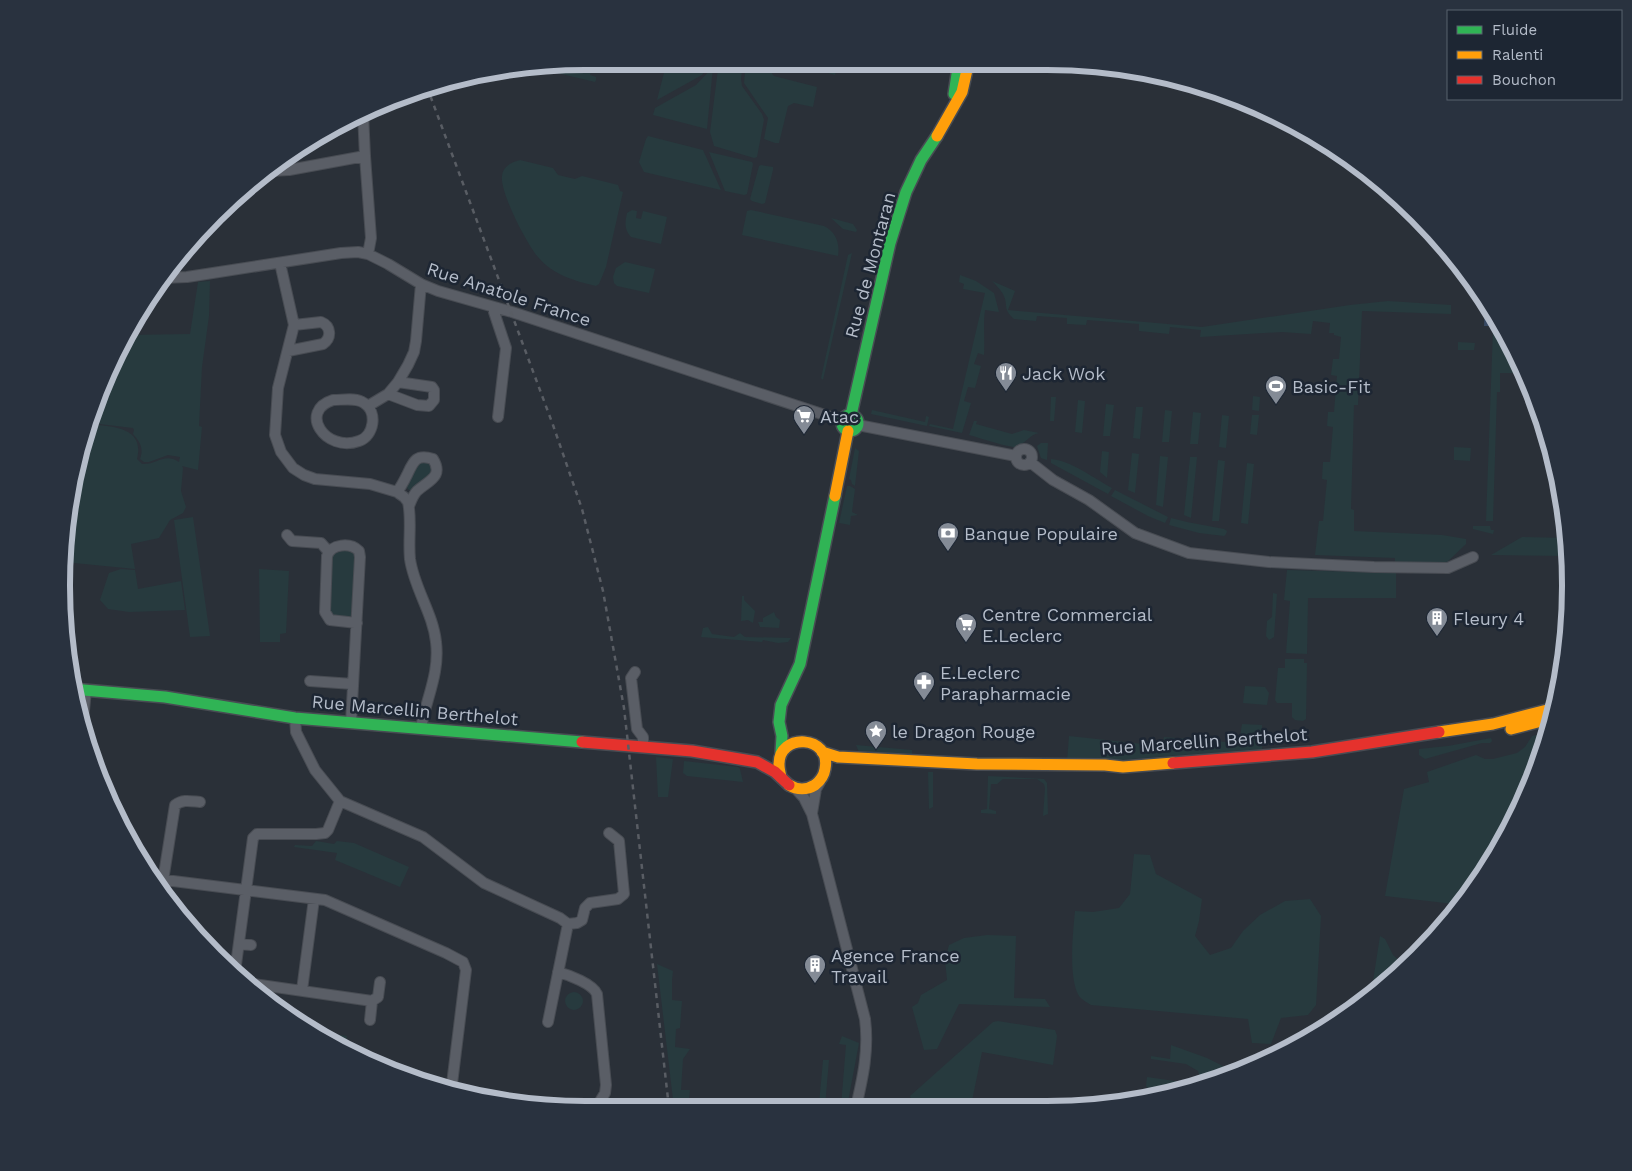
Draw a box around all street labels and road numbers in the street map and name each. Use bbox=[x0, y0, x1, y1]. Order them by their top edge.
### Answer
street label: Rue de Montaran bbox=[840, 190, 900, 340]
street label: Rue Anatole France bbox=[424, 258, 594, 330]
street label: Rue Marcellin Berthelot bbox=[311, 691, 520, 730]
street label: Rue Marcellin Berthelot bbox=[1100, 723, 1309, 759]

